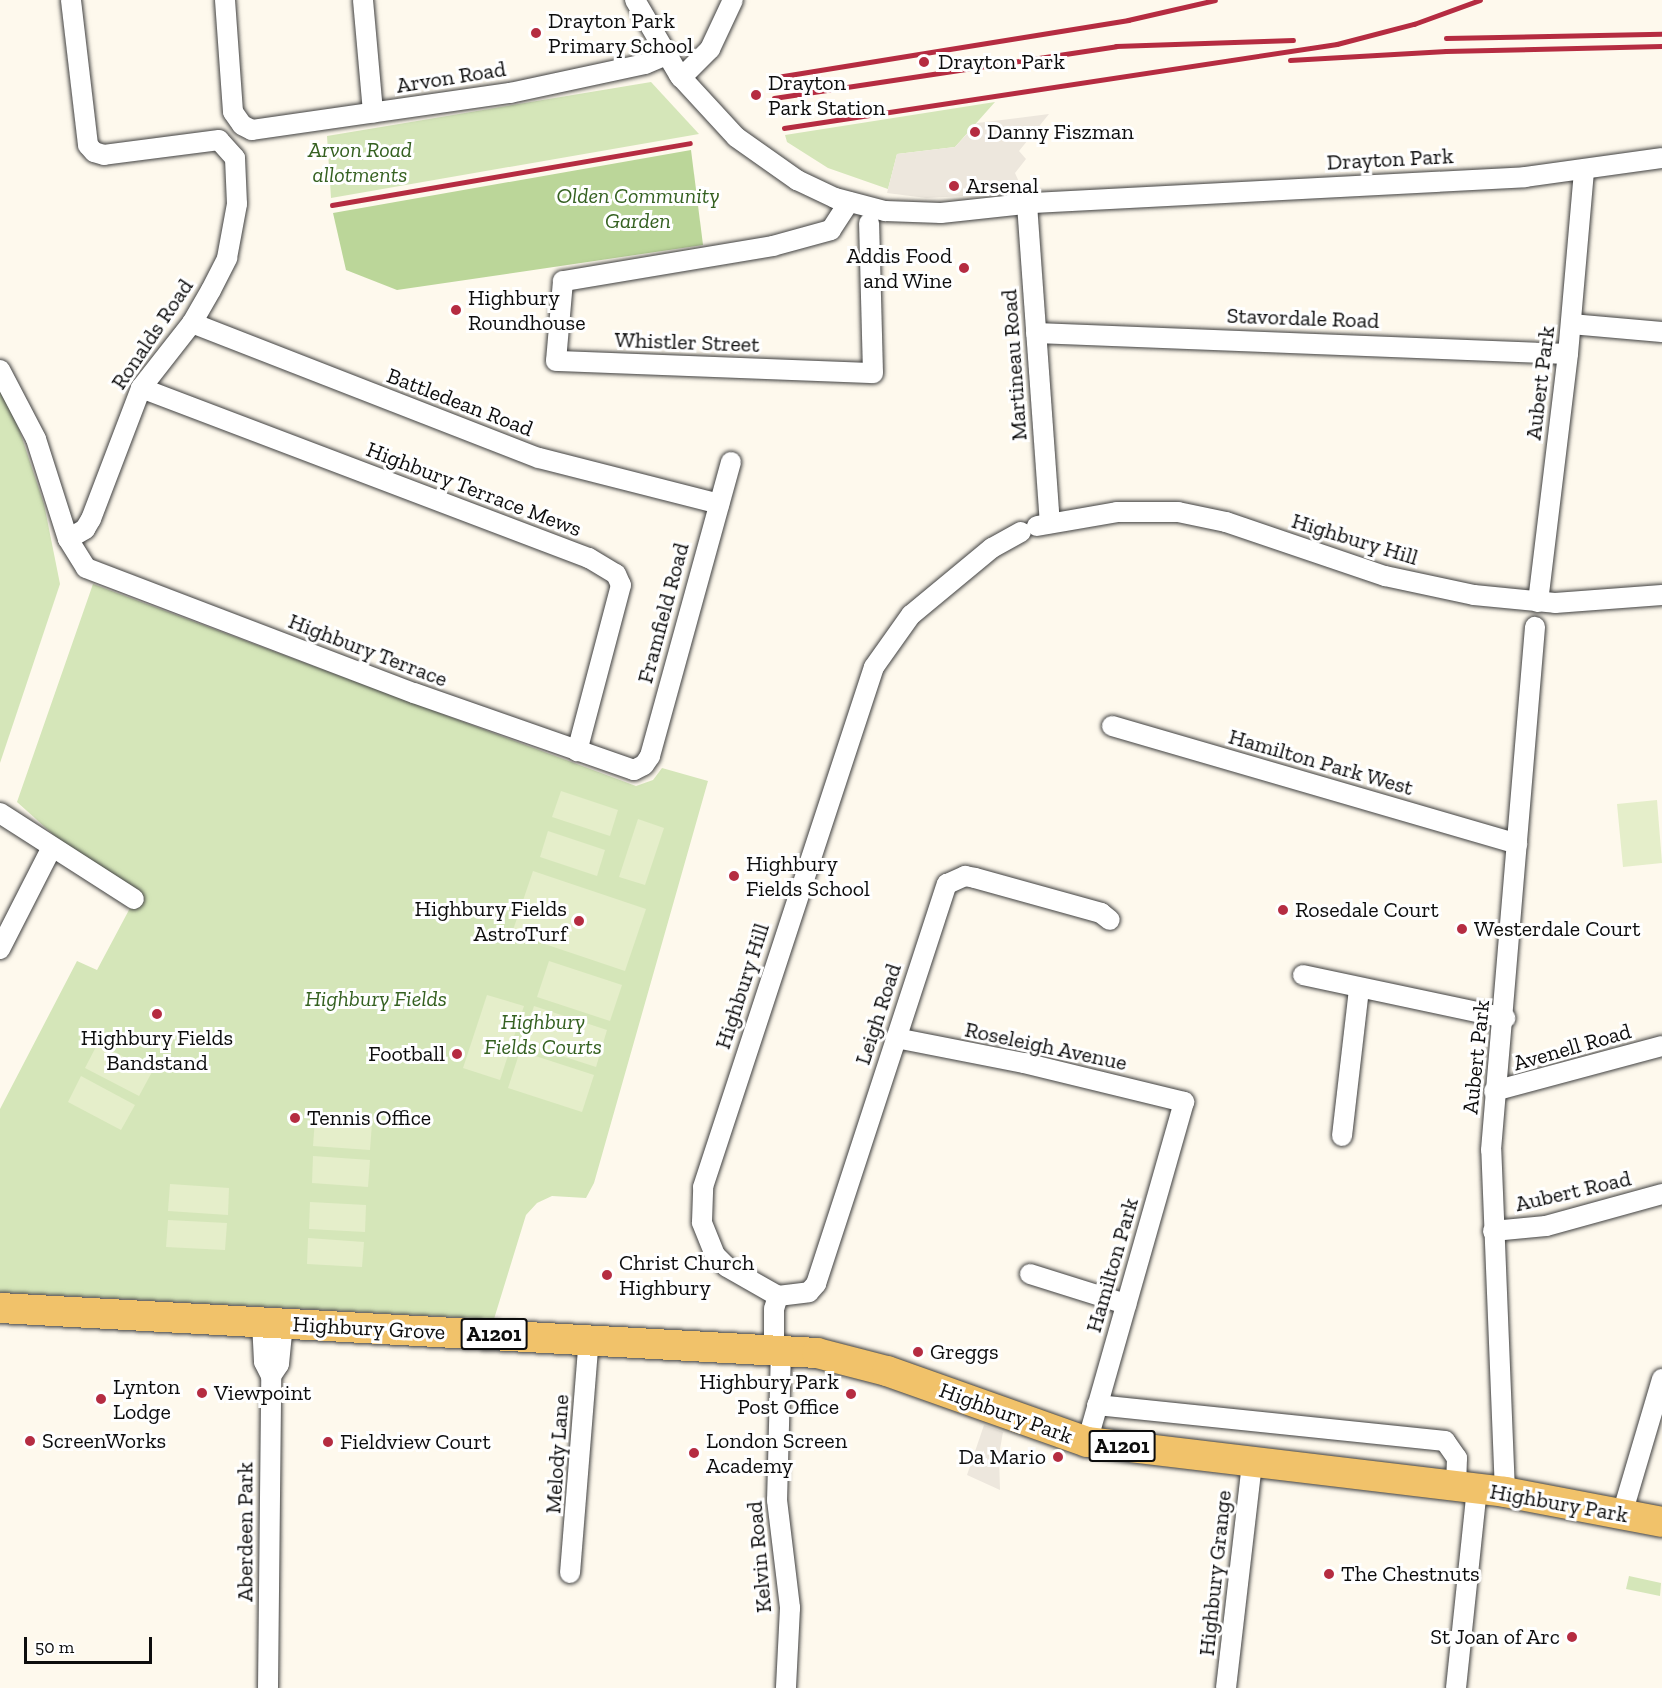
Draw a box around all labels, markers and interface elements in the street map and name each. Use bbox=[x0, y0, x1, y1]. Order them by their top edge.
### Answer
place label: Drayton Park Primary School bbox=[548, 7, 694, 58]
marker: Drayton Park Primary School bbox=[529, 26, 543, 40]
place label: Drayton Park bbox=[938, 49, 1065, 75]
marker: Drayton Park bbox=[915, 53, 933, 71]
street label: Arvon Road bbox=[394, 55, 508, 99]
place label: Drayton Park Station bbox=[768, 69, 885, 120]
marker: Drayton Park Station bbox=[749, 88, 763, 102]
place label: Danny Fiszman bbox=[987, 119, 1134, 145]
marker: Danny Fiszman bbox=[968, 125, 982, 139]
park label: Arvon Road allotments bbox=[308, 136, 412, 188]
street label: Drayton Park bbox=[1326, 142, 1454, 176]
place label: Arsenal bbox=[966, 173, 1039, 199]
marker: Arsenal bbox=[947, 179, 961, 193]
park label: Olden Community Garden bbox=[556, 182, 720, 234]
place label: Addis Food and Wine bbox=[847, 242, 952, 294]
marker: Addis Food and Wine bbox=[957, 261, 971, 275]
street label: Ronalds Road bbox=[105, 274, 199, 394]
place label: Highbury Roundhouse bbox=[468, 284, 586, 336]
street label: Martineau Road bbox=[996, 288, 1032, 442]
street label: Stavordale Road bbox=[1226, 302, 1380, 334]
marker: Highbury Roundhouse bbox=[449, 303, 463, 317]
street label: Aubert Park bbox=[1520, 325, 1560, 441]
street label: Whistler Street bbox=[614, 326, 760, 358]
street label: Battledean Road bbox=[383, 362, 537, 442]
street label: Highbury Terrace Mews bbox=[362, 436, 586, 542]
street label: Highbury Hill bbox=[1288, 507, 1422, 571]
street label: Framfield Road bbox=[632, 540, 694, 686]
street label: Highbury Terrace bbox=[284, 607, 452, 693]
street label: Hamilton Park West bbox=[1225, 723, 1417, 801]
place label: Highbury Fields School bbox=[746, 850, 870, 902]
marker: Highbury Fields School bbox=[727, 869, 741, 883]
place label: Highbury Fields AstroTurf bbox=[414, 895, 567, 946]
place label: Rosedale Court bbox=[1295, 897, 1439, 923]
marker: Rosedale Court bbox=[1276, 903, 1290, 917]
marker: Highbury Fields AstroTurf bbox=[572, 914, 586, 928]
place label: Westerdale Court bbox=[1474, 916, 1640, 942]
street label: Highbury Hill bbox=[709, 920, 775, 1052]
marker: Westerdale Court bbox=[1455, 922, 1469, 936]
street label: Leigh Road bbox=[849, 960, 907, 1068]
park label: Highbury Fields bbox=[305, 986, 447, 1012]
street label: Aubert Park bbox=[1457, 999, 1495, 1115]
marker: Highbury Fields Bandstand bbox=[150, 1007, 164, 1021]
park label: Highbury Fields Courts bbox=[484, 1008, 602, 1060]
street label: Roseleigh Avenue bbox=[962, 1016, 1130, 1076]
street label: Avenell Road bbox=[1510, 1018, 1634, 1076]
place label: Highbury Fields Bandstand bbox=[80, 1024, 234, 1076]
place label: Football bbox=[368, 1041, 445, 1067]
marker: Football bbox=[450, 1047, 464, 1061]
place label: Tennis Office bbox=[307, 1105, 431, 1131]
marker: Tennis Office bbox=[288, 1111, 302, 1125]
street label: Aubert Road bbox=[1513, 1165, 1633, 1217]
street label: Hamilton Park bbox=[1080, 1195, 1144, 1335]
place label: Christ Church Highbury bbox=[619, 1249, 754, 1300]
marker: Christ Church Highbury bbox=[600, 1268, 614, 1282]
street label: Highbury Grove bbox=[292, 1311, 446, 1345]
road number: A1201 bbox=[460, 1316, 528, 1352]
place label: Greggs bbox=[930, 1339, 999, 1365]
marker: Greggs bbox=[911, 1345, 925, 1359]
place label: Highbury Park Post Office bbox=[699, 1368, 839, 1420]
place label: Lynton Lodge bbox=[113, 1373, 180, 1424]
street label: Highbury Park bbox=[936, 1377, 1076, 1449]
place label: Viewpoint bbox=[214, 1380, 311, 1406]
marker: Viewpoint bbox=[195, 1386, 209, 1400]
marker: Highbury Park Post Office bbox=[844, 1387, 858, 1401]
marker: Lynton Lodge bbox=[94, 1392, 108, 1406]
street label: Melody Lane bbox=[540, 1393, 574, 1515]
place label: London Screen Academy bbox=[706, 1427, 847, 1478]
place label: ScreenWorks bbox=[42, 1428, 166, 1454]
road number: A1201 bbox=[1088, 1428, 1156, 1464]
place label: Fieldview Court bbox=[340, 1429, 491, 1455]
marker: ScreenWorks bbox=[23, 1434, 37, 1448]
marker: Fieldview Court bbox=[321, 1435, 335, 1449]
place label: Da Mario bbox=[958, 1444, 1046, 1470]
marker: London Screen Academy bbox=[687, 1446, 701, 1460]
marker: Da Mario bbox=[1051, 1450, 1065, 1464]
street label: Aberdeen Park bbox=[232, 1462, 258, 1602]
street label: Highbury Park bbox=[1488, 1478, 1630, 1528]
street label: Highbury Grange bbox=[1193, 1489, 1237, 1657]
street label: Kelvin Road bbox=[741, 1500, 777, 1614]
place label: The Chestnuts bbox=[1341, 1561, 1480, 1587]
marker: The Chestnuts bbox=[1322, 1567, 1336, 1581]
place label: St Joan of Arc bbox=[1429, 1624, 1560, 1650]
scale bar bbox=[27, 1625, 154, 1663]
marker: St Joan of Arc bbox=[1565, 1630, 1579, 1644]
text: 50 m bbox=[35, 1636, 74, 1658]

